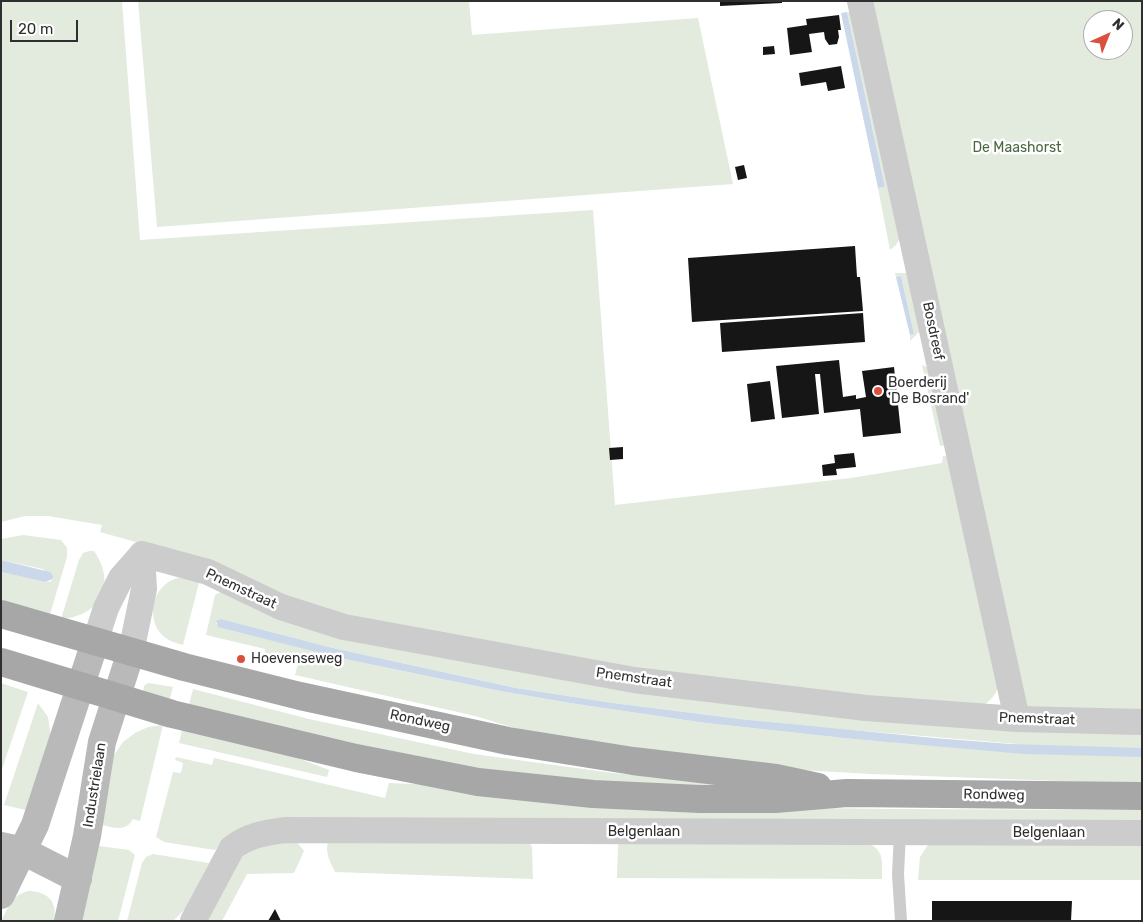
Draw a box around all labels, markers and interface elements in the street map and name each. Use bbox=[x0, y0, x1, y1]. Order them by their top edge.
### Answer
scale bar bbox=[12, 10, 80, 42]
north arrow bbox=[1083, 10, 1133, 60]
text: N bbox=[1109, 15, 1128, 34]
text: 20 m bbox=[18, 20, 53, 38]
park label: De Maashorst bbox=[972, 140, 1062, 156]
street label: Bosdreef bbox=[919, 300, 947, 362]
place label: Boerderij 'De Bosrand' bbox=[888, 375, 969, 408]
marker: Boerderij 'De Bosrand' bbox=[872, 385, 884, 397]
street label: Pnemstraat bbox=[203, 565, 279, 613]
place label: Hoevenseweg bbox=[251, 651, 342, 667]
marker: Hoevenseweg bbox=[235, 653, 247, 665]
street label: Pnemstraat bbox=[595, 664, 673, 692]
street label: Rondweg bbox=[388, 706, 452, 736]
street label: Pnemstraat bbox=[999, 709, 1075, 729]
street label: Industrielaan bbox=[80, 741, 110, 829]
street label: Rondweg bbox=[963, 786, 1025, 804]
street label: Belgenlaan bbox=[608, 824, 680, 840]
street label: Belgenlaan bbox=[1013, 825, 1085, 841]

